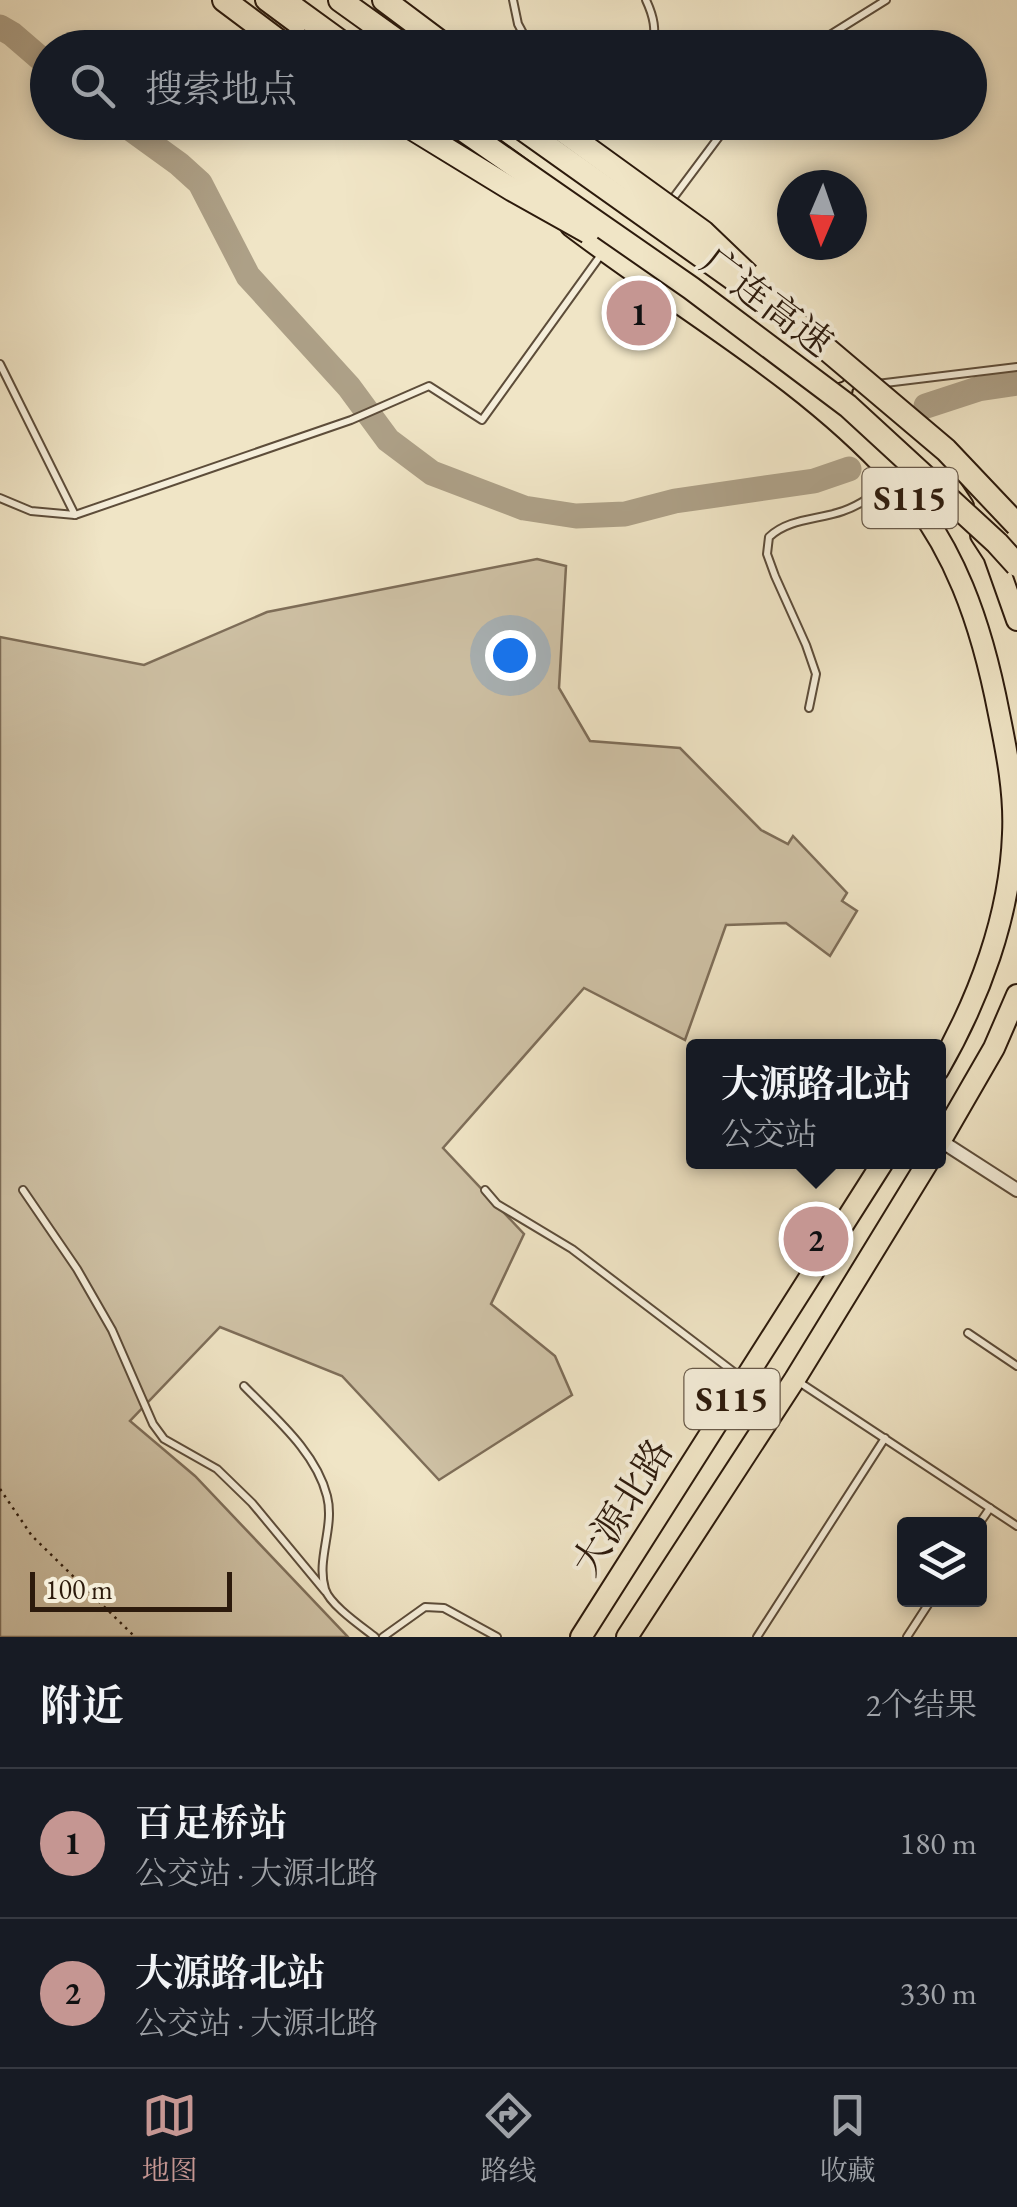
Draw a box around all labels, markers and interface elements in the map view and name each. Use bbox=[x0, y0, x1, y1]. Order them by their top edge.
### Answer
search box bbox=[30, 30, 987, 140]
icon: search bbox=[65, 58, 120, 113]
text: 搜索地点 bbox=[145, 64, 297, 113]
north arrow bbox=[777, 170, 867, 260]
street label: 广连高速 bbox=[692, 236, 843, 367]
pin: 1 bbox=[606, 276, 672, 350]
road number: S115 bbox=[862, 468, 958, 528]
your location bbox=[485, 630, 536, 681]
popup bbox=[686, 1039, 946, 1169]
text: 大源路北站 bbox=[721, 1059, 911, 1108]
text: 公交站 bbox=[721, 1113, 817, 1155]
pin: 2 bbox=[784, 1202, 848, 1276]
road number: S115 bbox=[684, 1369, 780, 1429]
street label: 大源北路 bbox=[561, 1429, 683, 1584]
map controls bbox=[897, 1517, 987, 1607]
button: layers bbox=[897, 1517, 987, 1607]
scale bar bbox=[30, 1567, 232, 1612]
text: 100 m bbox=[45, 1571, 113, 1607]
text: 附近 bbox=[40, 1678, 124, 1733]
text: 2个结果 bbox=[866, 1684, 977, 1726]
text: 百足桥站 bbox=[135, 1798, 287, 1847]
text: 1 bbox=[64, 1822, 81, 1864]
text: 180 m bbox=[900, 1822, 977, 1864]
text: 公交站 · 大源北路 bbox=[135, 1852, 378, 1894]
text: 大源路北站 bbox=[135, 1948, 325, 1997]
text: 2 bbox=[64, 1972, 81, 2014]
text: 330 m bbox=[900, 1972, 977, 2014]
text: 公交站 · 大源北路 bbox=[135, 2002, 378, 2044]
tab: 地图 bbox=[141, 2088, 198, 2188]
tab: 路线 bbox=[480, 2088, 537, 2188]
tab: 收藏 bbox=[819, 2088, 876, 2188]

